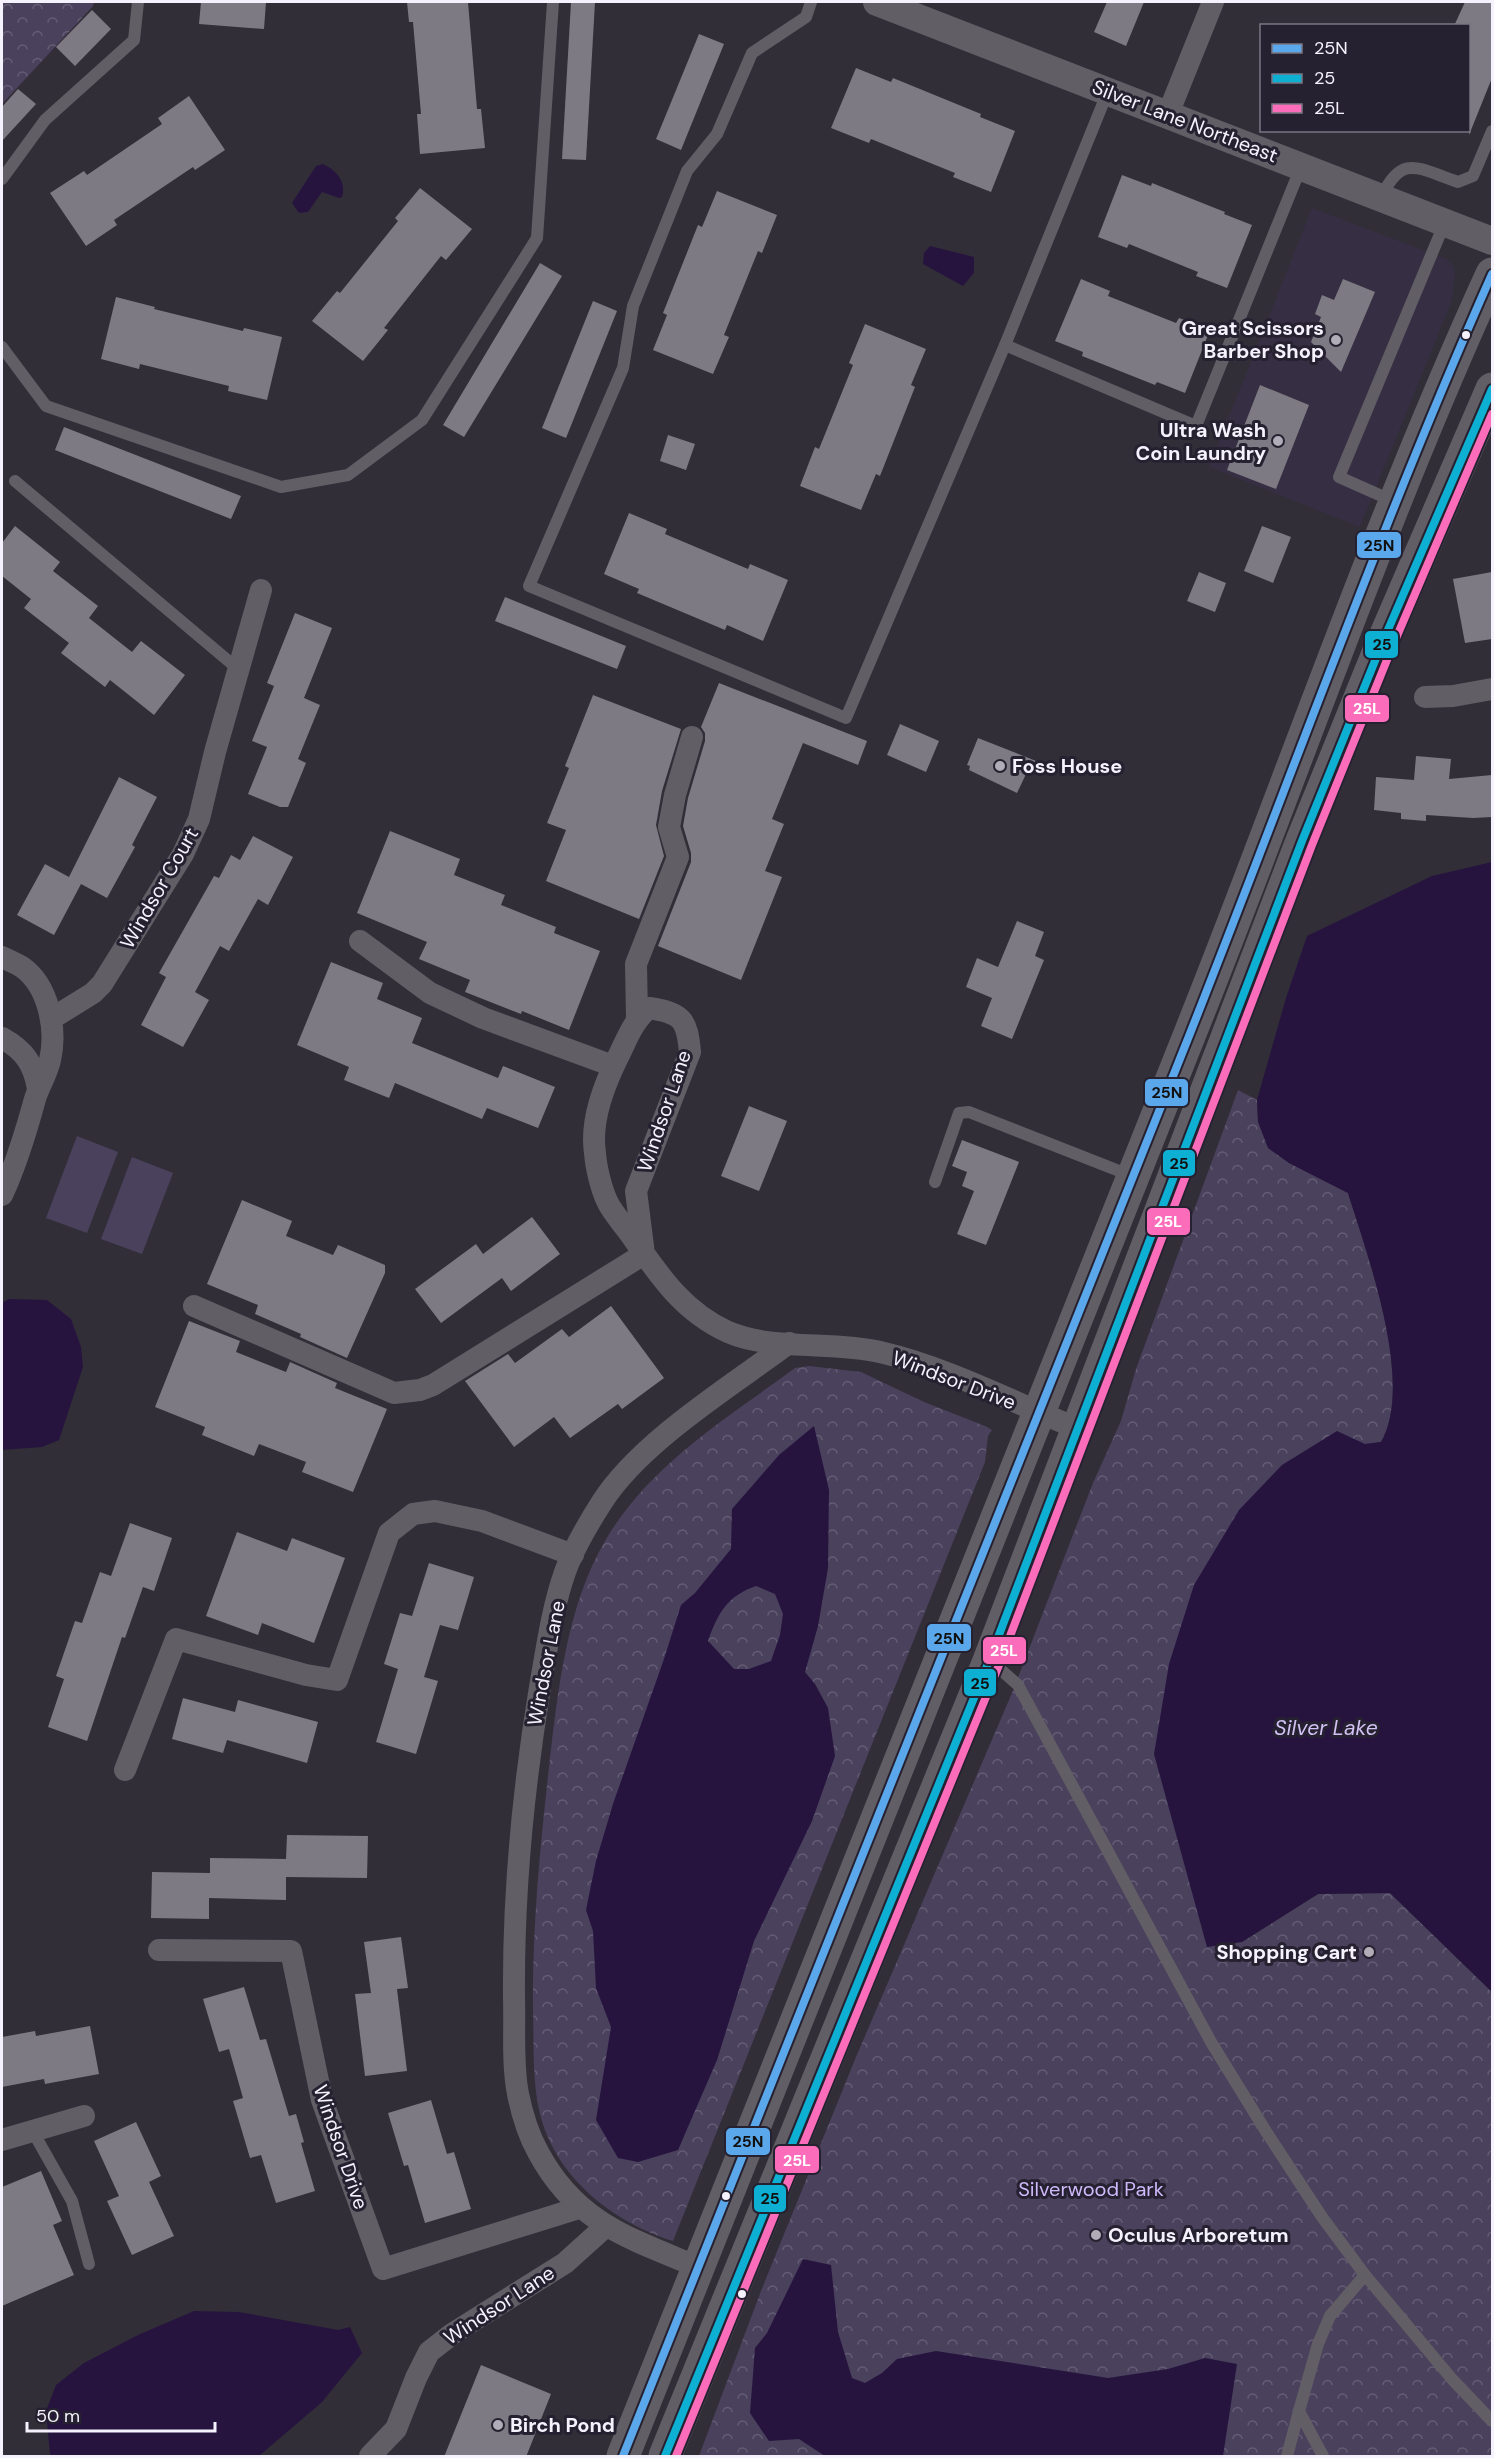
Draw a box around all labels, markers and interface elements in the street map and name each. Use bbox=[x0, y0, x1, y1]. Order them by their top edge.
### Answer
legend bbox=[1260, 24, 1470, 132]
text: 25N bbox=[1314, 36, 1348, 60]
text: 25 bbox=[1314, 66, 1335, 90]
street label: Silver Lane Northeast bbox=[1089, 74, 1282, 168]
text: 25L bbox=[1314, 96, 1345, 120]
place label: Great Scissors Barber Shop bbox=[1181, 315, 1324, 364]
unlabelled marker bbox=[1460, 329, 1472, 341]
marker: Great Scissors Barber Shop bbox=[1329, 333, 1343, 347]
place label: Ultra Wash Coin Laundry bbox=[1136, 417, 1266, 466]
marker: Ultra Wash Coin Laundry bbox=[1271, 434, 1285, 448]
line badge: 25N bbox=[1356, 531, 1402, 559]
text: 25N bbox=[1364, 535, 1394, 556]
line badge: 25 bbox=[1364, 630, 1399, 659]
text: 25 bbox=[1372, 634, 1392, 655]
line badge: 25L bbox=[1344, 694, 1390, 723]
text: 25L bbox=[1353, 698, 1381, 719]
place label: Foss House bbox=[1012, 753, 1122, 779]
marker: Foss House bbox=[993, 759, 1007, 773]
street label: Windsor Court bbox=[114, 823, 204, 953]
street label: Windsor Lane bbox=[631, 1047, 697, 1175]
line badge: 25N bbox=[1144, 1078, 1189, 1107]
text: 25N bbox=[1152, 1082, 1182, 1103]
line badge: 25 bbox=[1162, 1149, 1196, 1177]
text: 25 bbox=[1169, 1153, 1189, 1174]
line badge: 25L bbox=[1146, 1207, 1191, 1236]
text: 25L bbox=[1154, 1211, 1182, 1232]
street label: Windsor Drive bbox=[889, 1345, 1019, 1415]
street label: Windsor Lane bbox=[521, 1598, 571, 1728]
line badge: 25N bbox=[926, 1623, 972, 1652]
text: 25N bbox=[934, 1628, 964, 1649]
line badge: 25L bbox=[982, 1636, 1027, 1665]
text: 25L bbox=[990, 1640, 1018, 1661]
line badge: 25 bbox=[963, 1668, 997, 1697]
text: 25 bbox=[970, 1673, 990, 1694]
water label: Silver Lake bbox=[1274, 1714, 1378, 1742]
place label: Shopping Cart bbox=[1216, 1939, 1357, 1965]
marker: Shopping Cart bbox=[1362, 1945, 1376, 1959]
street label: Windsor Drive bbox=[308, 2081, 374, 2213]
line badge: 25N bbox=[725, 2127, 771, 2156]
text: 25N bbox=[733, 2131, 763, 2152]
line badge: 25L bbox=[774, 2145, 820, 2174]
text: 25L bbox=[783, 2150, 811, 2171]
park label: Silverwood Park bbox=[1018, 2176, 1164, 2202]
line badge: 25 bbox=[753, 2184, 787, 2213]
text: 25 bbox=[760, 2188, 780, 2209]
unlabelled marker bbox=[720, 2190, 732, 2202]
place label: Oculus Arboretum bbox=[1108, 2222, 1289, 2248]
marker: Oculus Arboretum bbox=[1089, 2228, 1103, 2242]
street label: Windsor Lane bbox=[439, 2259, 559, 2351]
unlabelled marker bbox=[736, 2288, 748, 2300]
scale bar bbox=[27, 2395, 214, 2433]
text: 50 m bbox=[36, 2404, 80, 2428]
place label: Birch Pond bbox=[510, 2412, 615, 2438]
marker: Birch Pond bbox=[491, 2418, 505, 2432]

